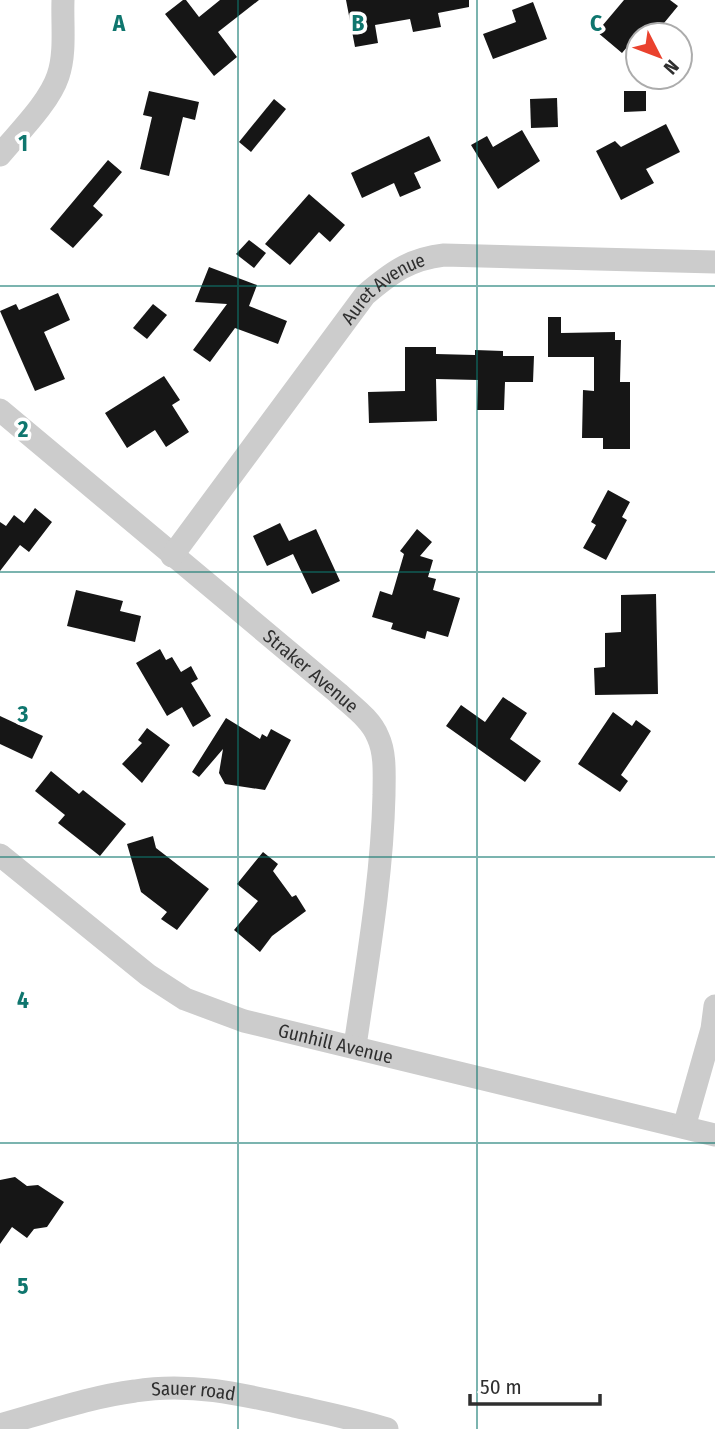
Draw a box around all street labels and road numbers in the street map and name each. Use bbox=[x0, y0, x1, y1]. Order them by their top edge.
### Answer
street label: Auret Avenue bbox=[336, 248, 428, 329]
street label: Straker Avenue bbox=[259, 625, 363, 718]
street label: Gunhill Avenue bbox=[276, 1019, 395, 1069]
street label: Sauer road bbox=[150, 1377, 237, 1406]

